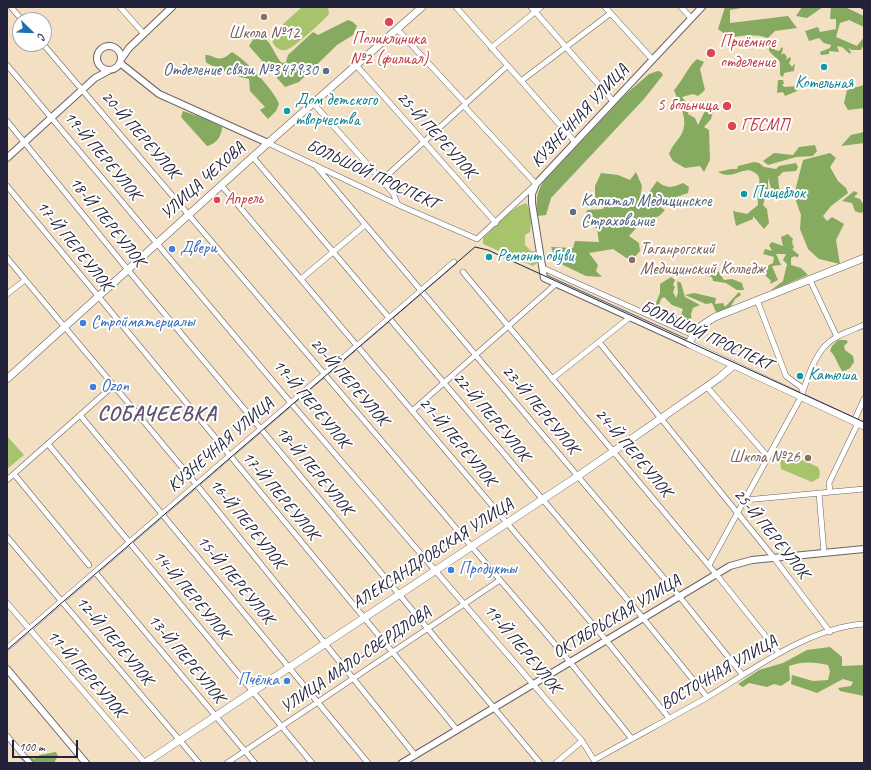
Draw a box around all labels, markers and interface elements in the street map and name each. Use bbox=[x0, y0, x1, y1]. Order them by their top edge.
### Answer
north arrow bbox=[12, 12, 52, 52]
marker: Школа №12 bbox=[259, 12, 269, 22]
marker: Поликлиника №2 (филиал) bbox=[383, 16, 395, 28]
place label: Школа №12 bbox=[229, 24, 299, 44]
place label: Поликлиника №2 (филиал) bbox=[350, 30, 428, 70]
text: С bbox=[35, 31, 50, 42]
place label: Приёмное отделение bbox=[720, 33, 776, 73]
marker: Приёмное отделение bbox=[705, 47, 717, 59]
street label: КУЗНЕЧНАЯ УЛИЦА bbox=[527, 60, 633, 172]
place label: Отделение связи №347930 bbox=[163, 61, 318, 81]
marker: Котельная bbox=[819, 62, 829, 72]
marker: Отделение связи №347930 bbox=[321, 66, 331, 76]
place label: Котельная bbox=[795, 74, 853, 94]
street label: 20-Й ПЕРЕУЛОК bbox=[96, 87, 184, 183]
street label: 25-Й ПЕРЕУЛОК bbox=[392, 88, 480, 182]
place label: Дом детского творчества bbox=[295, 91, 378, 131]
place label: 5 больница bbox=[657, 96, 718, 116]
marker: 5 больница bbox=[721, 100, 733, 112]
marker: Дом детского творчества bbox=[282, 106, 292, 116]
street label: 19-Й ПЕРЕУЛОК bbox=[59, 108, 145, 204]
place label: ГБСМП bbox=[741, 116, 788, 136]
marker: ГБСМП bbox=[726, 120, 738, 132]
street label: БОЛЬШОЙ ПРОСПЕКТ bbox=[303, 136, 441, 214]
street label: УЛИЦА ЧЕХОВА bbox=[157, 138, 249, 224]
street label: 18-Й ПЕРЕУЛОК bbox=[65, 173, 149, 271]
place label: Пищеблок bbox=[752, 184, 805, 204]
marker: Пищеблок bbox=[739, 189, 749, 199]
place label: Апрель bbox=[225, 190, 263, 210]
place label: Капитал Медицинское Страхование bbox=[581, 192, 711, 232]
marker: Апрель bbox=[212, 195, 222, 205]
street label: 17-Й ПЕРЕУЛОК bbox=[32, 197, 116, 295]
marker: Капитал Медицинское Страхование bbox=[568, 207, 578, 217]
place label: Двери bbox=[180, 239, 217, 259]
place label: Таганрогский Медицинский Колледж bbox=[640, 240, 765, 280]
marker: Двери bbox=[167, 244, 177, 254]
place label: Ремонт обуви bbox=[497, 247, 573, 267]
marker: Ремонт обуви bbox=[484, 252, 494, 262]
marker: Таганрогский Медицинский Колледж bbox=[627, 255, 637, 265]
street label: БОЛЬШОЙ ПРОСПЕКТ bbox=[637, 297, 775, 375]
place label: Стройматериалы bbox=[91, 313, 195, 333]
marker: Стройматериалы bbox=[78, 318, 88, 328]
street label: 20-Й ПЕРЕУЛОК bbox=[305, 334, 393, 430]
street label: 19-Й ПЕРЕУЛОК bbox=[268, 356, 354, 452]
street label: 23-Й ПЕРЕУЛОК bbox=[497, 362, 583, 458]
place label: Катюша bbox=[808, 366, 857, 386]
street label: 22-Й ПЕРЕУЛОК bbox=[448, 369, 534, 465]
marker: Катюша bbox=[795, 371, 805, 381]
place label: Ozon bbox=[101, 377, 129, 397]
marker: Ozon bbox=[88, 382, 98, 392]
street label: КУЗНЕЧНАЯ УЛИЦА bbox=[164, 394, 278, 496]
street label: 21-Й ПЕРЕУЛОК bbox=[414, 394, 500, 490]
district label: СОБАЧЕЕВКА bbox=[94, 401, 220, 427]
street label: 24-Й ПЕРЕУЛОК bbox=[590, 405, 676, 501]
street label: 18-Й ПЕРЕУЛОК bbox=[271, 423, 357, 519]
street label: 17-Й ПЕРЕУЛОК bbox=[237, 448, 323, 544]
place label: Школа №26 bbox=[729, 448, 800, 468]
marker: Школа №26 bbox=[803, 453, 813, 463]
street label: 16-Й ПЕРЕУЛОК bbox=[205, 475, 289, 573]
street label: 25-Й ПЕРЕУЛОК bbox=[729, 485, 813, 583]
street label: АЛЕКСАНДРОВСКАЯ УЛИЦА bbox=[349, 494, 517, 614]
street label: 15-Й ПЕРЕУЛОК bbox=[192, 532, 278, 628]
street label: 14-Й ПЕРЕУЛОК bbox=[148, 547, 234, 643]
place label: Продукты bbox=[459, 560, 517, 580]
marker: Продукты bbox=[446, 565, 456, 575]
street label: ОКТЯБРЬСКАЯ УЛИЦА bbox=[549, 571, 685, 663]
street label: 12-Й ПЕРЕУЛОК bbox=[71, 593, 157, 689]
street label: 19-Й ПЕРЕУЛОК bbox=[479, 601, 565, 697]
street label: УЛИЦА МАЛО-СВЕРДЛОВА bbox=[277, 602, 435, 718]
street label: 13-Й ПЕРЕУЛОК bbox=[143, 611, 229, 707]
street label: 11-Й ПЕРЕУЛОК bbox=[42, 626, 130, 722]
street label: ВОСТОЧНАЯ УЛИЦА bbox=[657, 631, 781, 715]
place label: Пчёлка bbox=[238, 671, 279, 691]
marker: Пчёлка bbox=[282, 676, 292, 686]
scale bar bbox=[14, 732, 80, 758]
text: 100 m bbox=[19, 739, 45, 755]

